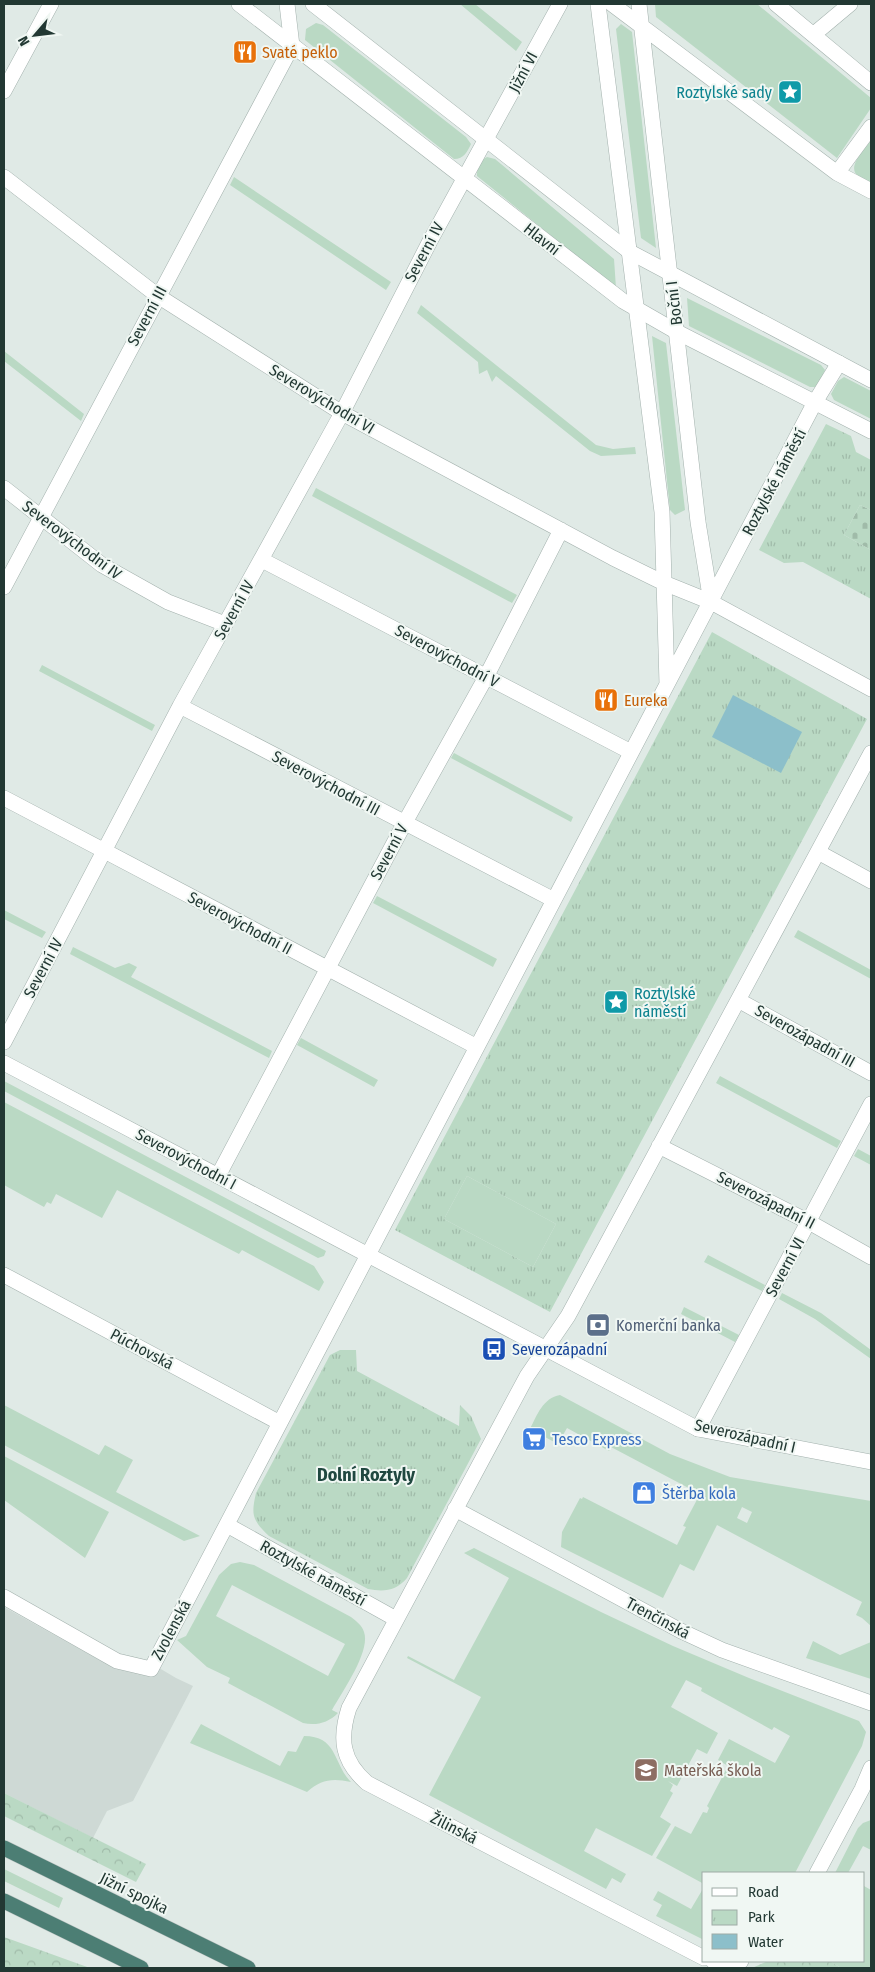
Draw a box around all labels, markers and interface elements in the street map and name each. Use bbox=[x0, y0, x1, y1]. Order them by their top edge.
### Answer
north arrow bbox=[10, 10, 60, 60]
text: N bbox=[14, 33, 33, 49]
restaurant icon: Svaté peklo bbox=[232, 39, 258, 65]
place label: Svaté peklo bbox=[262, 43, 338, 62]
street label: Jižní VI bbox=[504, 48, 542, 96]
place icon: Roztylské sady bbox=[777, 79, 803, 105]
place label: Roztylské sady bbox=[676, 83, 773, 102]
street label: Severní IV bbox=[400, 218, 448, 285]
street label: Hlavní bbox=[520, 219, 564, 259]
street label: Boční I bbox=[662, 280, 686, 326]
street label: Severní III bbox=[123, 283, 171, 349]
street label: Severovýchodní VI bbox=[266, 360, 378, 438]
street label: Roztylské náměstí bbox=[738, 425, 810, 539]
street label: Severovýchodní IV bbox=[19, 497, 126, 584]
street label: Severní IV bbox=[210, 576, 258, 643]
street label: Severovýchodní V bbox=[392, 621, 503, 692]
restaurant icon: Eureka bbox=[593, 687, 619, 713]
place label: Eureka bbox=[624, 691, 668, 710]
street label: Severovýchodní III bbox=[269, 747, 383, 819]
street label: Severní V bbox=[366, 820, 412, 883]
street label: Severovýchodní II bbox=[185, 888, 295, 958]
street label: Severní IV bbox=[19, 934, 67, 1001]
place label: Roztylské náměstí bbox=[634, 984, 696, 1021]
place icon: Roztylské náměstí bbox=[603, 989, 629, 1015]
street label: Severozápadní III bbox=[752, 1001, 858, 1071]
street label: Severovýchodní I bbox=[132, 1125, 240, 1193]
street label: Severozápadní II bbox=[714, 1167, 818, 1233]
street label: Severní VI bbox=[761, 1234, 809, 1300]
bank icon: Komerční banka bbox=[585, 1312, 611, 1338]
place label: Komerční banka bbox=[616, 1316, 721, 1335]
street label: Púchovská bbox=[107, 1324, 177, 1374]
bus stop icon: Severozápadní bbox=[481, 1336, 507, 1362]
place label: Severozápadní bbox=[512, 1340, 607, 1359]
street label: Severozápadní I bbox=[693, 1415, 797, 1457]
supermarket icon: Tesco Express bbox=[521, 1426, 547, 1452]
place label: Tesco Express bbox=[552, 1430, 642, 1449]
district label: Dolní Roztyly bbox=[317, 1464, 415, 1486]
shop icon: Štěrba kola bbox=[631, 1480, 657, 1506]
place label: Štěrba kola bbox=[662, 1483, 736, 1503]
street label: Roztylské náměstí bbox=[257, 1536, 369, 1610]
street label: Trenčínská bbox=[623, 1593, 693, 1643]
street label: Zvolenská bbox=[147, 1597, 195, 1663]
school or university icon: Mateřská škola bbox=[633, 1757, 659, 1783]
place label: Mateřská škola bbox=[664, 1761, 762, 1780]
street label: Žilinská bbox=[427, 1807, 481, 1848]
street label: Jižní spojka bbox=[97, 1868, 171, 1918]
legend bbox=[702, 1872, 865, 1962]
text: Road bbox=[748, 1883, 779, 1901]
text: Park bbox=[748, 1908, 775, 1926]
text: Water bbox=[748, 1933, 784, 1951]

